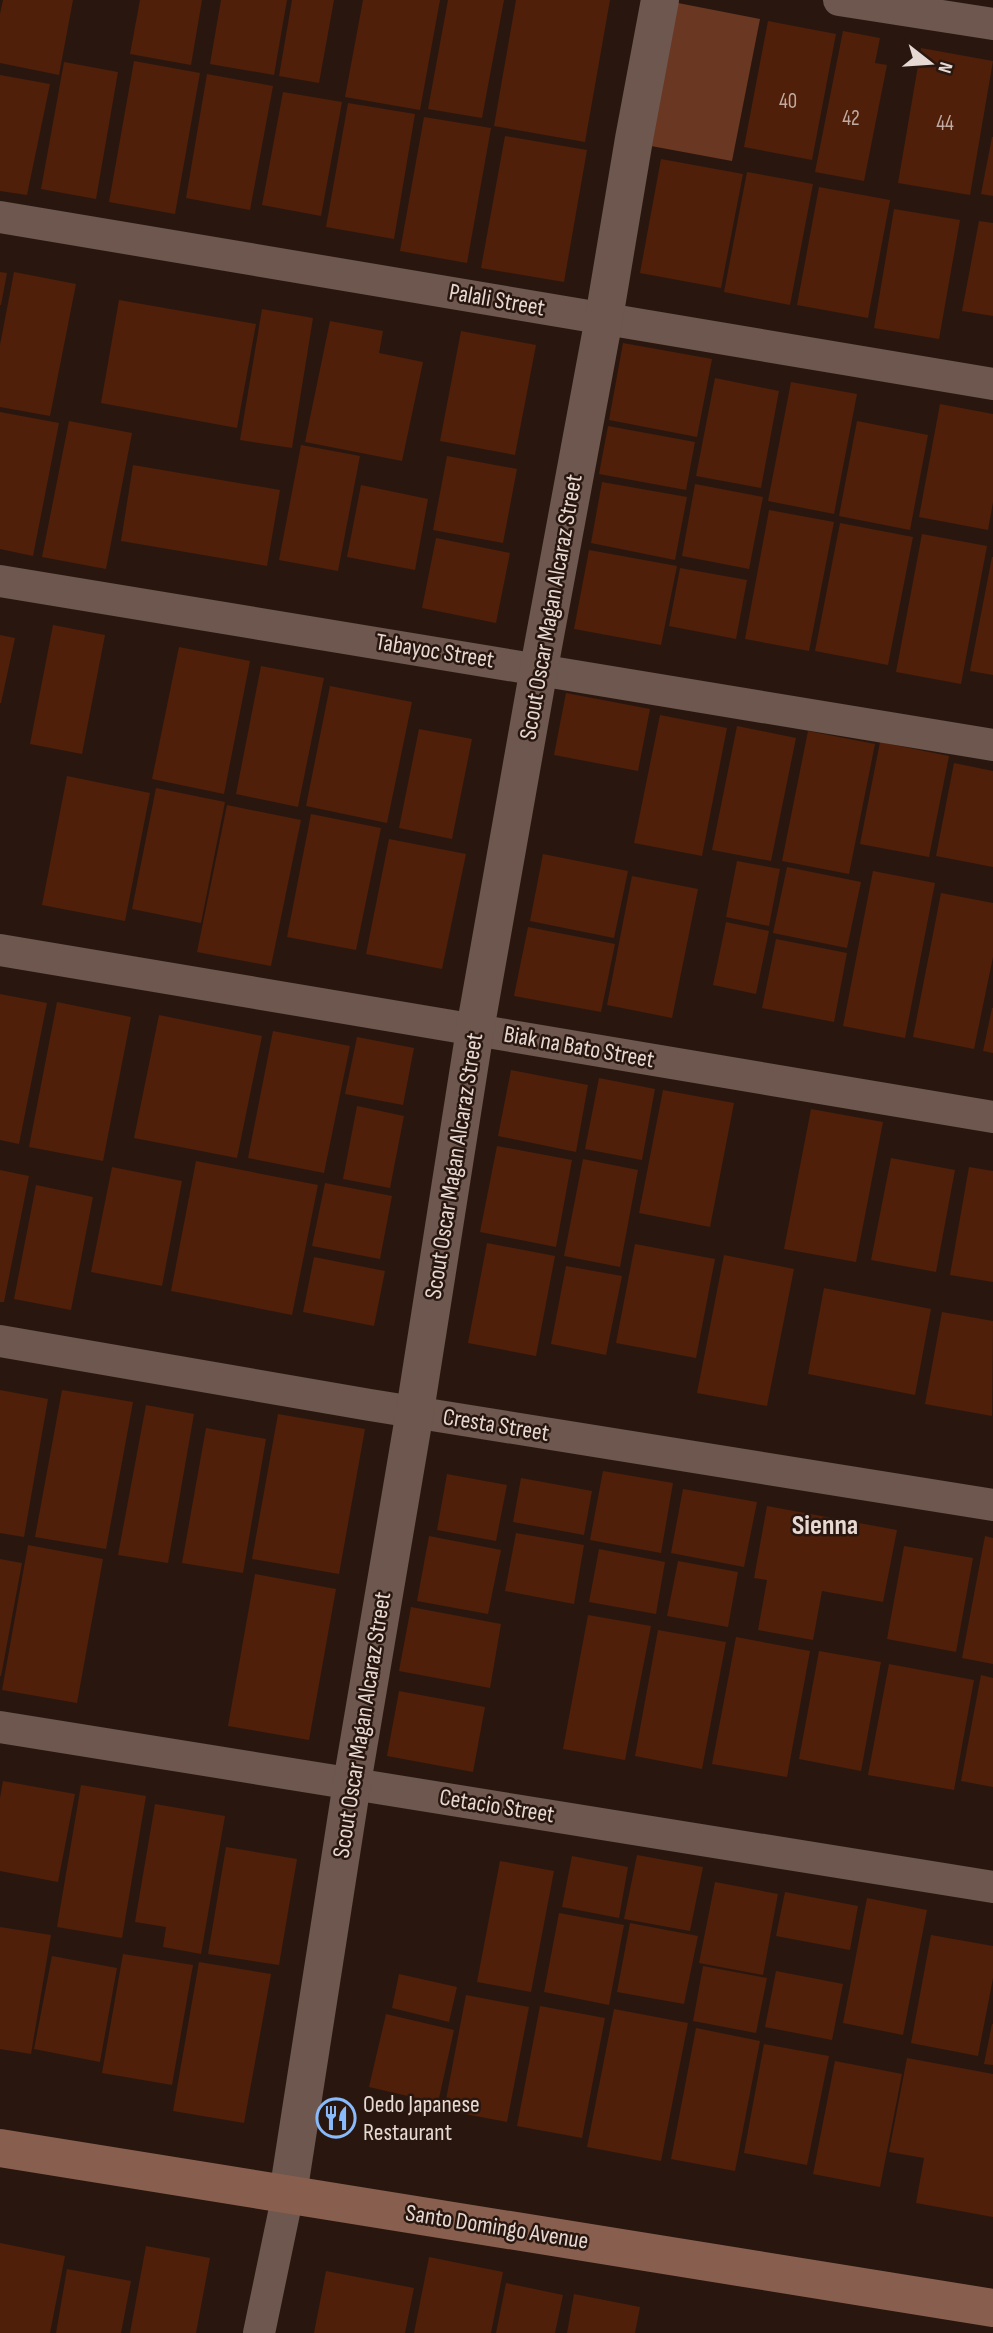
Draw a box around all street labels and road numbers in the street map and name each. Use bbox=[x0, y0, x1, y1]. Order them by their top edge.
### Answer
street label: Palali Street bbox=[447, 277, 547, 323]
street label: Scout Oscar Magan Alcaraz Street bbox=[513, 472, 589, 742]
street label: Tabayoc Street bbox=[374, 627, 496, 675]
street label: Biak na Bato Street bbox=[502, 1020, 656, 1074]
street label: Scout Oscar Magan Alcaraz Street bbox=[419, 1031, 489, 1301]
street label: Cresta Street bbox=[441, 1402, 551, 1448]
street label: Scout Oscar Magan Alcaraz Street bbox=[327, 1590, 397, 1860]
street label: Cetacio Street bbox=[437, 1783, 557, 1829]
street label: Santo Domingo Avenue bbox=[404, 2198, 590, 2256]

